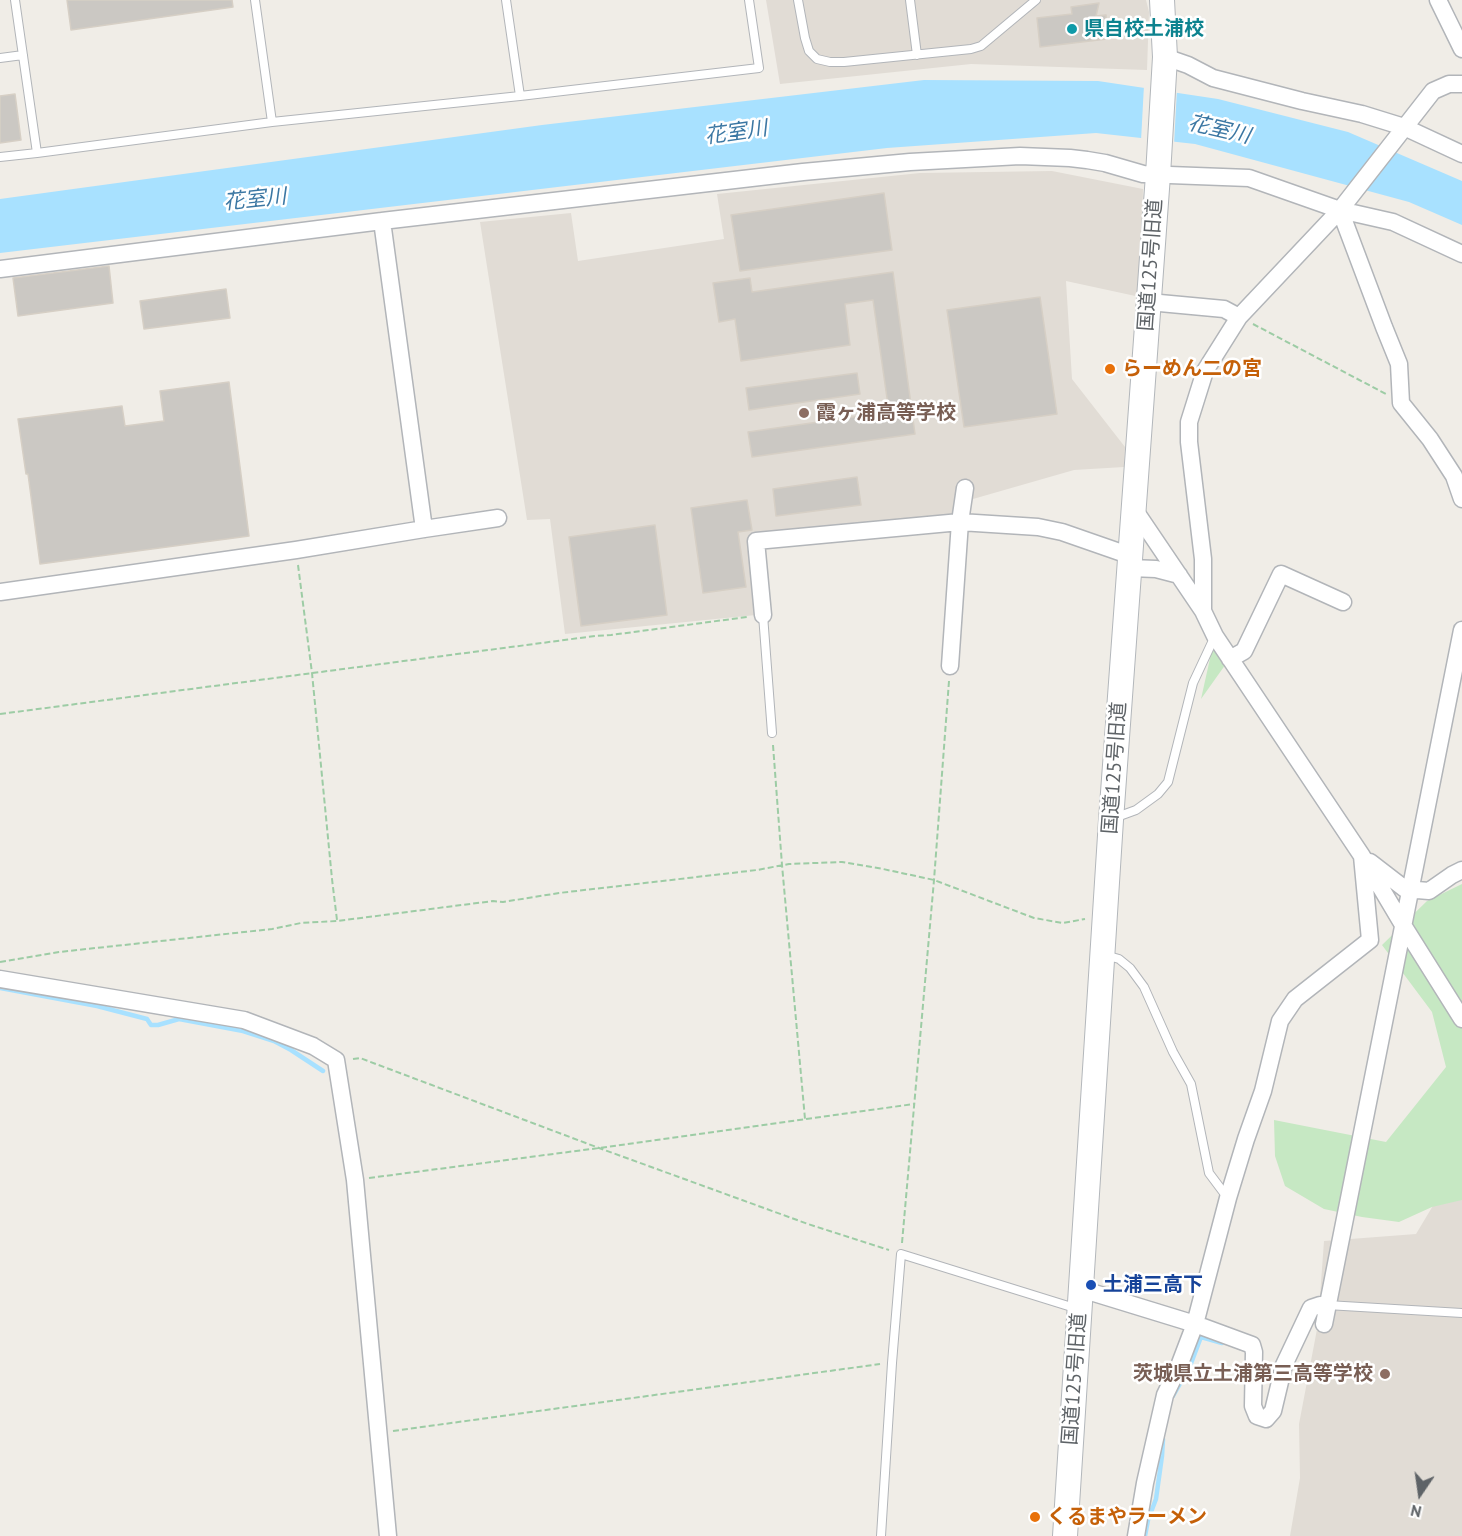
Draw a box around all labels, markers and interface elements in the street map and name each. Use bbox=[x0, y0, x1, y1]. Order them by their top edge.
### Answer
place label: 県自校土浦校 bbox=[1084, 17, 1204, 41]
marker: 県自校土浦校 bbox=[1065, 22, 1079, 36]
water label: 花室川 bbox=[1185, 111, 1253, 149]
water label: 花室川 bbox=[703, 116, 769, 150]
water label: 花室川 bbox=[222, 184, 288, 216]
street label: 国道125号旧道 bbox=[1134, 198, 1168, 332]
place label: らーめん二の宮 bbox=[1122, 357, 1262, 381]
marker: らーめん二の宮 bbox=[1103, 362, 1117, 376]
place label: 霞ヶ浦高等学校 bbox=[816, 401, 956, 425]
marker: 霞ヶ浦高等学校 bbox=[797, 406, 811, 420]
street label: 国道125号旧道 bbox=[1098, 701, 1132, 835]
place label: 土浦三高下 bbox=[1103, 1273, 1203, 1297]
marker: 土浦三高下 bbox=[1084, 1278, 1098, 1292]
street label: 国道125号旧道 bbox=[1058, 1312, 1092, 1446]
place label: 茨城県立土浦第三高等学校 bbox=[1133, 1362, 1373, 1386]
marker: 茨城県立土浦第三高等学校 bbox=[1378, 1367, 1392, 1381]
north arrow bbox=[1390, 1464, 1450, 1524]
text: N bbox=[1409, 1501, 1423, 1522]
place label: くるまやラーメン bbox=[1047, 1505, 1207, 1529]
marker: くるまやラーメン bbox=[1028, 1510, 1042, 1524]

